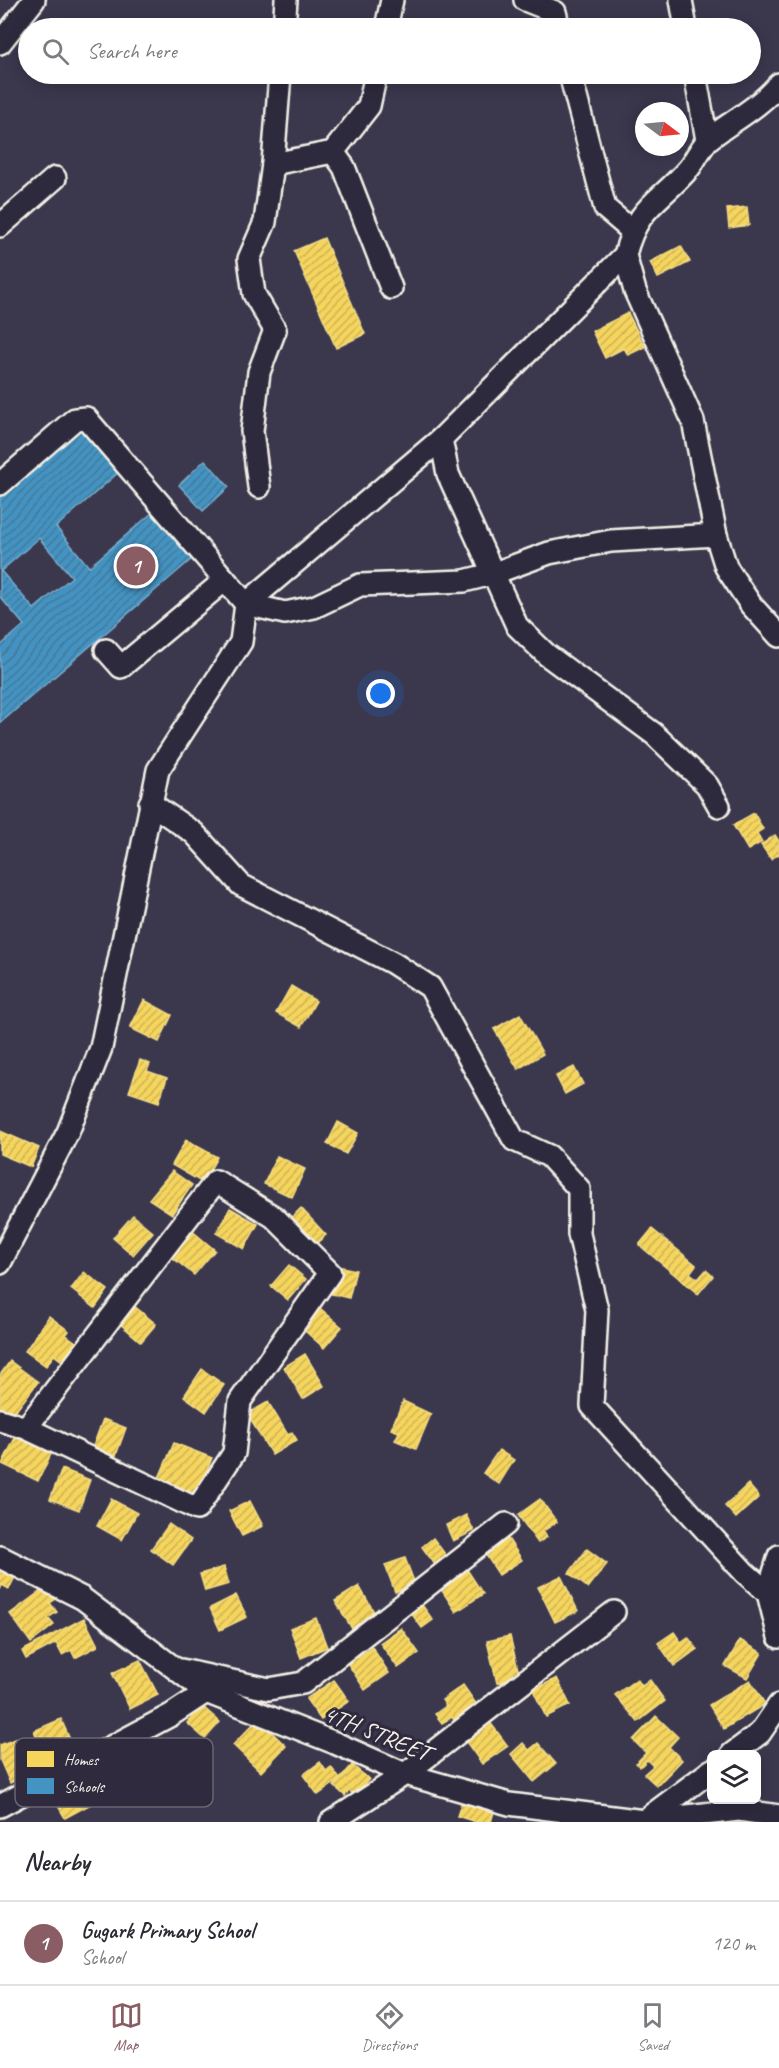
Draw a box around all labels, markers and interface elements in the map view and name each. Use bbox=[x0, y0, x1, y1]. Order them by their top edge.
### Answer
search box bbox=[18, 18, 761, 84]
icon: search bbox=[39, 35, 72, 68]
text: Search here bbox=[87, 37, 177, 65]
north arrow bbox=[635, 102, 689, 156]
pin: 1 bbox=[116, 544, 156, 588]
your location bbox=[366, 679, 395, 708]
street label: 4TH STREET bbox=[319, 1698, 440, 1770]
legend bbox=[15, 1738, 213, 1807]
text: Homes bbox=[64, 1750, 100, 1770]
map controls bbox=[707, 1750, 761, 1804]
button: layers bbox=[707, 1750, 761, 1804]
text: Schools bbox=[64, 1777, 105, 1797]
text: Nearby bbox=[24, 1845, 89, 1878]
text: Gugark Primary School bbox=[81, 1917, 254, 1945]
text: 1 bbox=[39, 1931, 48, 1956]
text: 120 m bbox=[712, 1931, 755, 1956]
text: School bbox=[81, 1945, 124, 1970]
tab: Map bbox=[110, 1999, 143, 2055]
tab: Directions bbox=[362, 1999, 417, 2055]
tab: Saved bbox=[636, 1999, 669, 2055]

